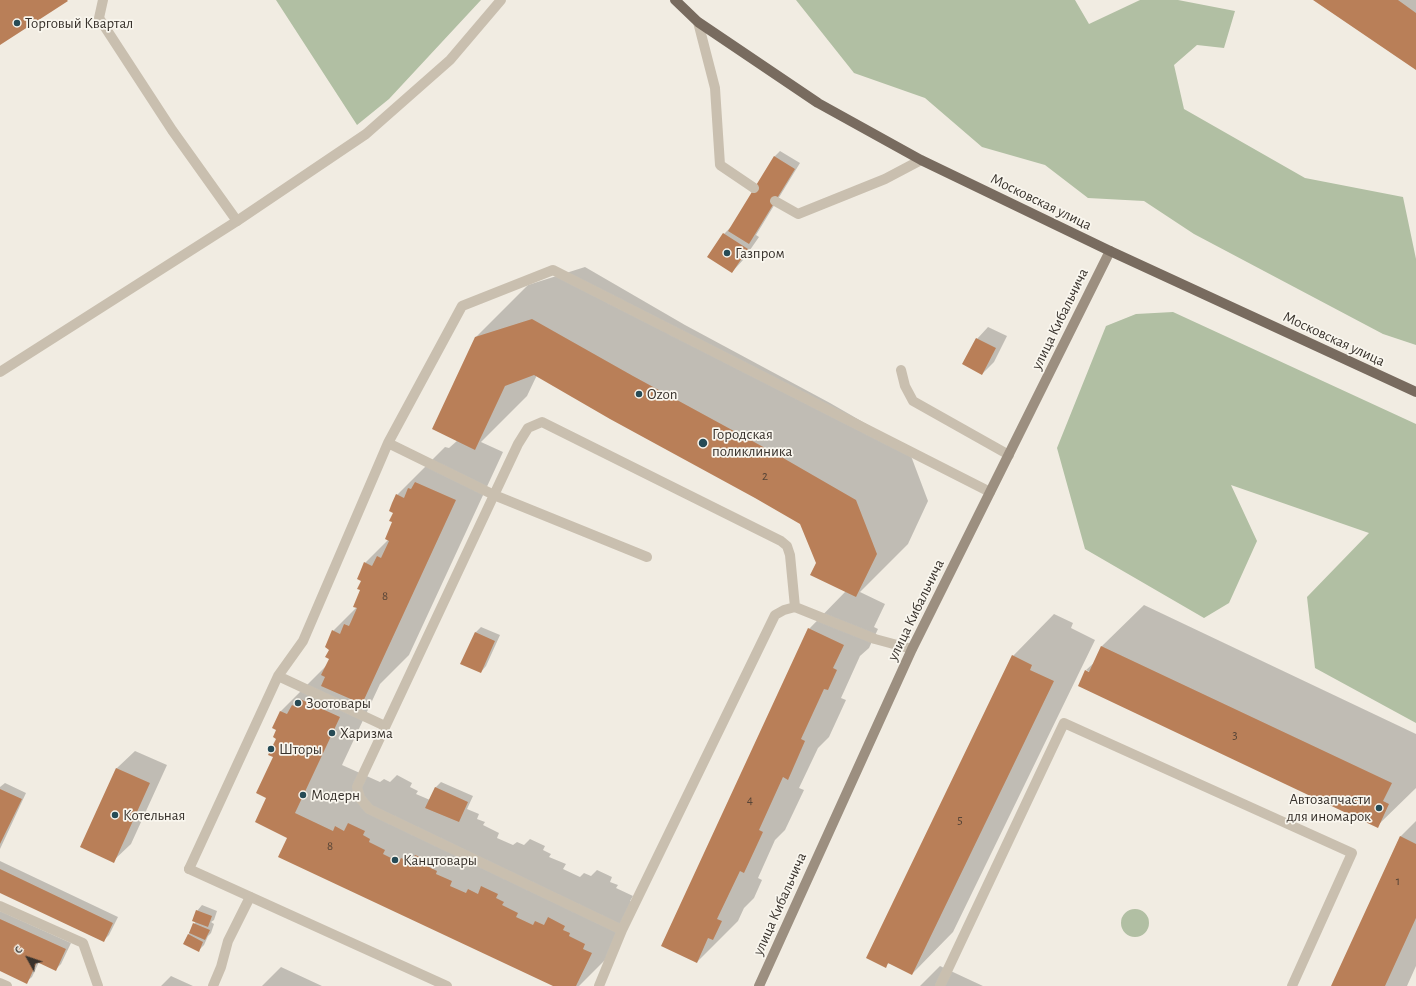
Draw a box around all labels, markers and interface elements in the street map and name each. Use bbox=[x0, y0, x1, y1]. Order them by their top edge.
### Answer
place label: Торговый Квартал bbox=[25, 14, 133, 32]
marker: Торговый Квартал bbox=[12, 18, 22, 28]
street label: Московская улица bbox=[987, 170, 1095, 234]
place label: Газпром bbox=[735, 244, 785, 262]
marker: Газпром bbox=[722, 248, 732, 258]
street label: улица Кибальчича bbox=[1028, 265, 1092, 373]
street label: Московская улица bbox=[1280, 308, 1388, 370]
place label: Ozon bbox=[647, 385, 677, 403]
marker: Ozon bbox=[634, 389, 644, 399]
place label: Городская поликлиника bbox=[712, 425, 792, 460]
marker: Городская поликлиника bbox=[697, 437, 709, 449]
house number: 2 bbox=[762, 468, 768, 484]
street label: улица Кибальчича bbox=[884, 556, 948, 664]
house number: 8 bbox=[382, 588, 388, 604]
place label: Зоотовары bbox=[306, 694, 371, 712]
marker: Зоотовары bbox=[293, 698, 303, 708]
place label: Харизма bbox=[340, 724, 393, 742]
house number: 3 bbox=[1232, 727, 1238, 743]
marker: Харизма bbox=[327, 728, 337, 738]
place label: Шторы bbox=[279, 740, 322, 758]
marker: Шторы bbox=[266, 744, 276, 754]
place label: Модерн bbox=[311, 786, 360, 804]
marker: Модерн bbox=[298, 790, 308, 800]
place label: Автозапчасти для иномарок bbox=[1286, 790, 1371, 825]
house number: 4 bbox=[747, 792, 753, 808]
marker: Автозапчасти для иномарок bbox=[1374, 803, 1384, 813]
place label: Котельная bbox=[123, 806, 185, 824]
marker: Котельная bbox=[110, 810, 120, 820]
house number: 5 bbox=[957, 812, 963, 828]
house number: 8 bbox=[327, 838, 333, 854]
street label: улица Кибальчича bbox=[749, 850, 811, 958]
place label: Канцтовары bbox=[403, 851, 477, 869]
marker: Канцтовары bbox=[390, 855, 400, 865]
house number: 1 bbox=[1396, 873, 1400, 889]
north arrow bbox=[8, 938, 48, 978]
text: С bbox=[12, 944, 25, 956]

